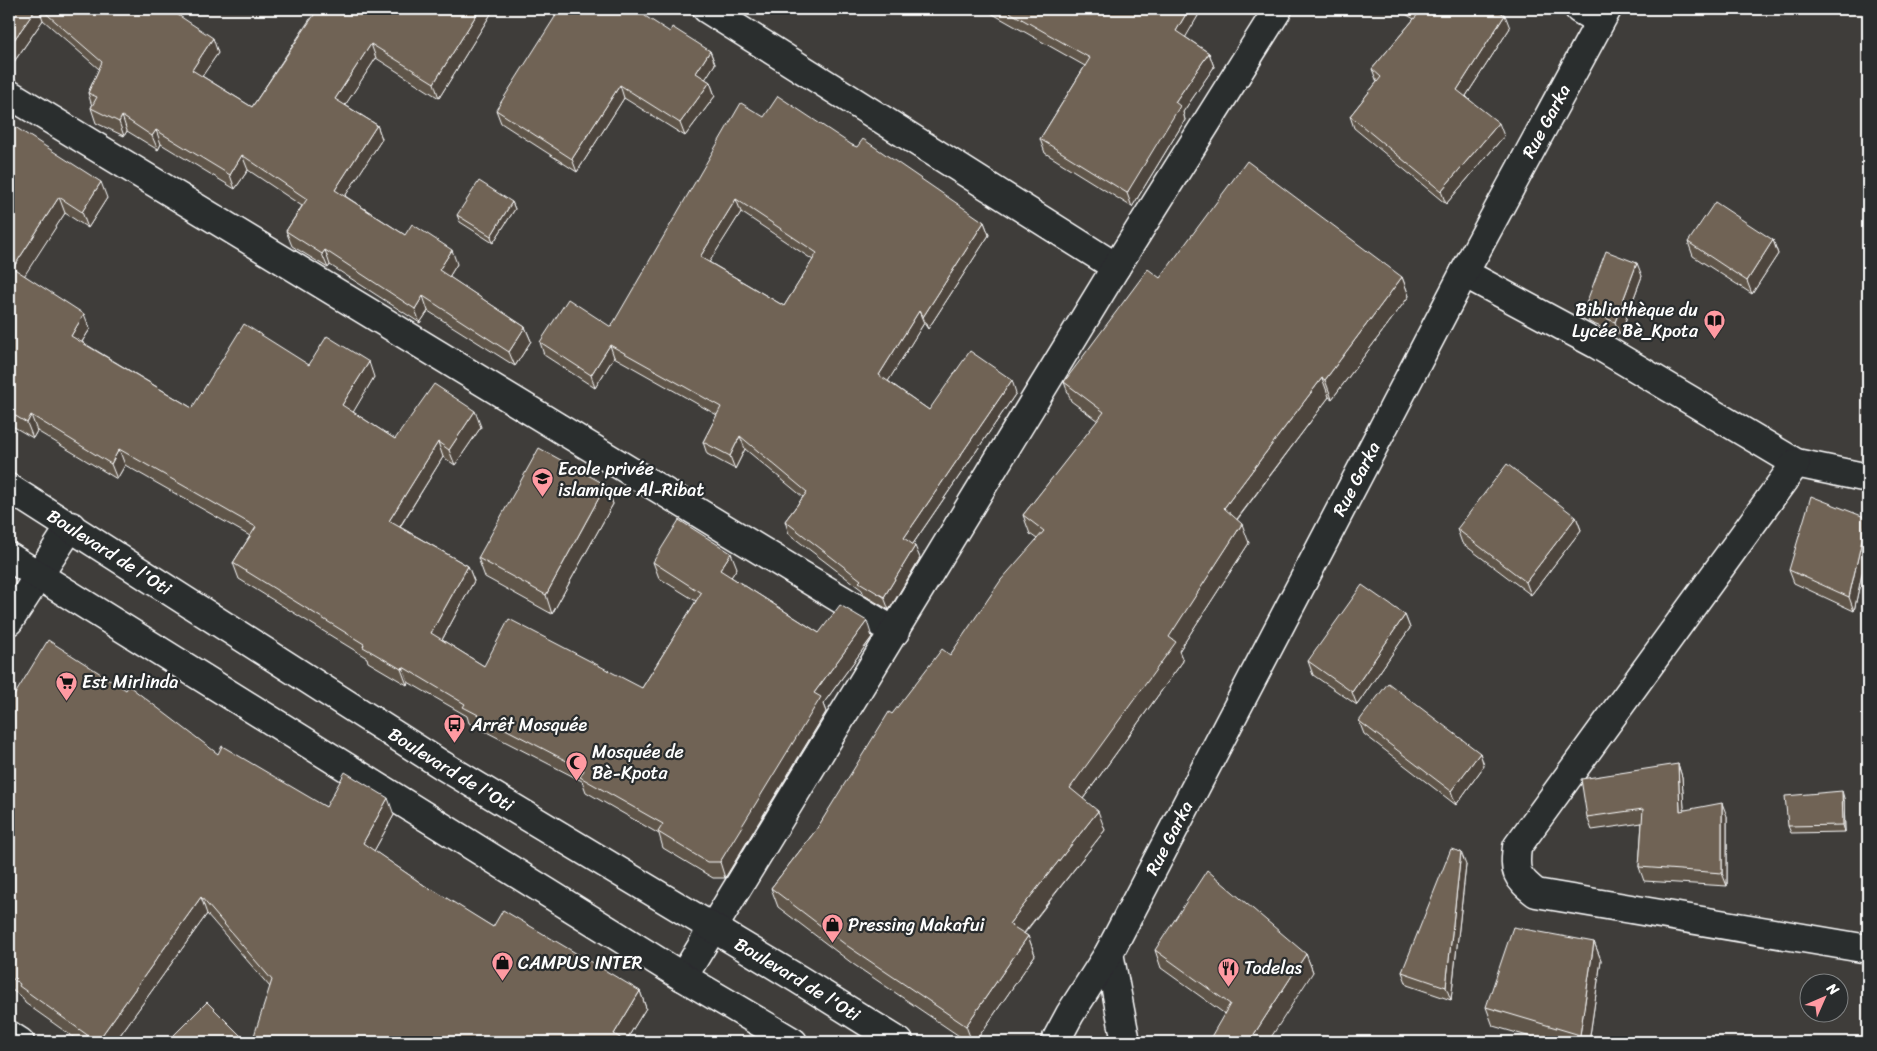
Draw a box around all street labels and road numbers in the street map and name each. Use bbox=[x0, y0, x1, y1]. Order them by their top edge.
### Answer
street label: Rue Garka bbox=[1513, 78, 1580, 164]
street label: Rue Garka bbox=[1324, 436, 1389, 522]
street label: Boulevard de l'Oti bbox=[40, 500, 179, 605]
street label: Boulevard de l'Oti bbox=[382, 718, 521, 821]
street label: Rue Garka bbox=[1136, 795, 1202, 881]
street label: Boulevard de l'Oti bbox=[728, 928, 868, 1031]

